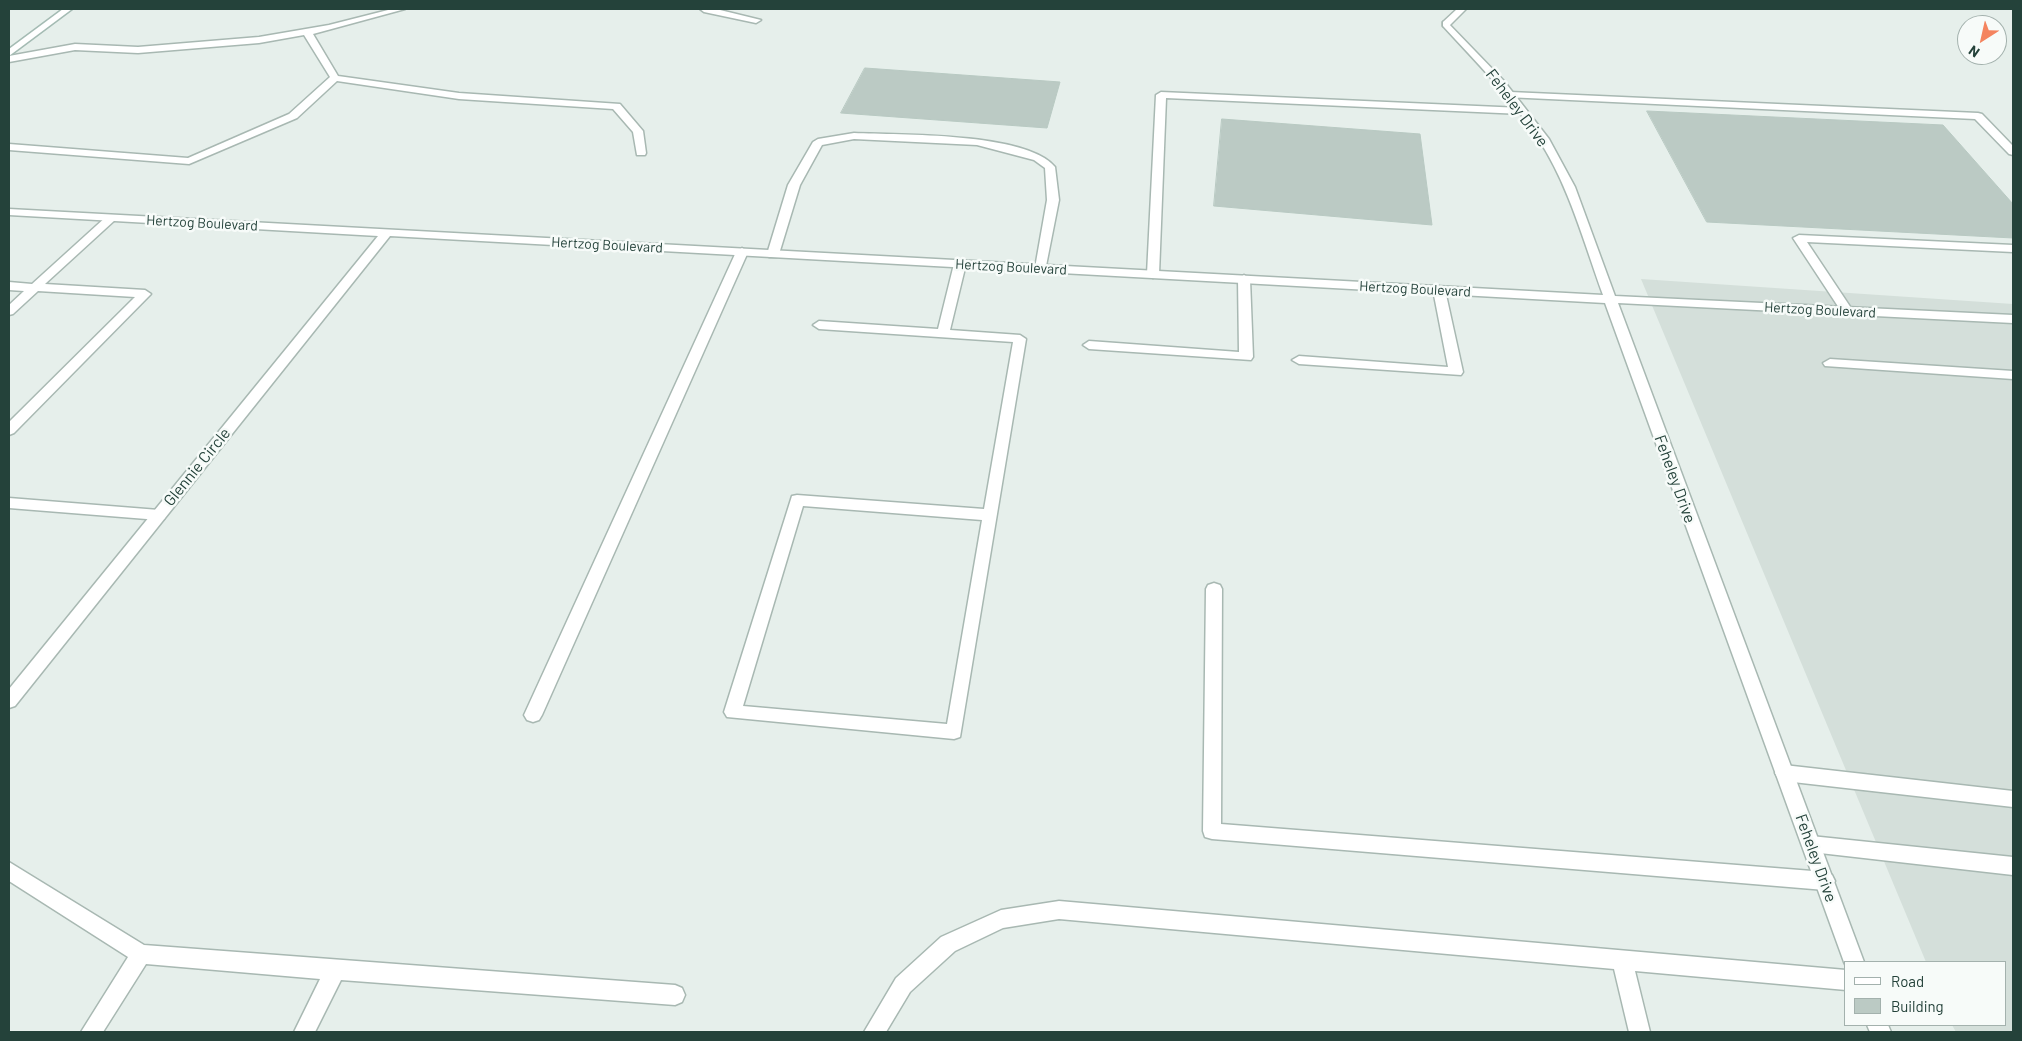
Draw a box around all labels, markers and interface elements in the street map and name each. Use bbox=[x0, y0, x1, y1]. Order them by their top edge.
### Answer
north arrow bbox=[1957, 15, 2007, 65]
text: N bbox=[1965, 42, 1982, 62]
street label: Feheley Drive bbox=[1482, 65, 1552, 151]
street label: Hertzog Boulevard bbox=[146, 212, 258, 234]
street label: Hertzog Boulevard bbox=[551, 234, 663, 256]
street label: Hertzog Boulevard bbox=[955, 256, 1067, 278]
street label: Hertzog Boulevard bbox=[1359, 278, 1471, 300]
street label: Hertzog Boulevard bbox=[1764, 299, 1876, 321]
street label: Glennie Circle bbox=[160, 424, 234, 510]
street label: Feheley Drive bbox=[1650, 432, 1700, 526]
street label: Feheley Drive bbox=[1791, 811, 1841, 905]
legend bbox=[1844, 961, 2007, 1026]
text: Road bbox=[1891, 972, 1924, 990]
text: Building bbox=[1891, 997, 1944, 1015]

